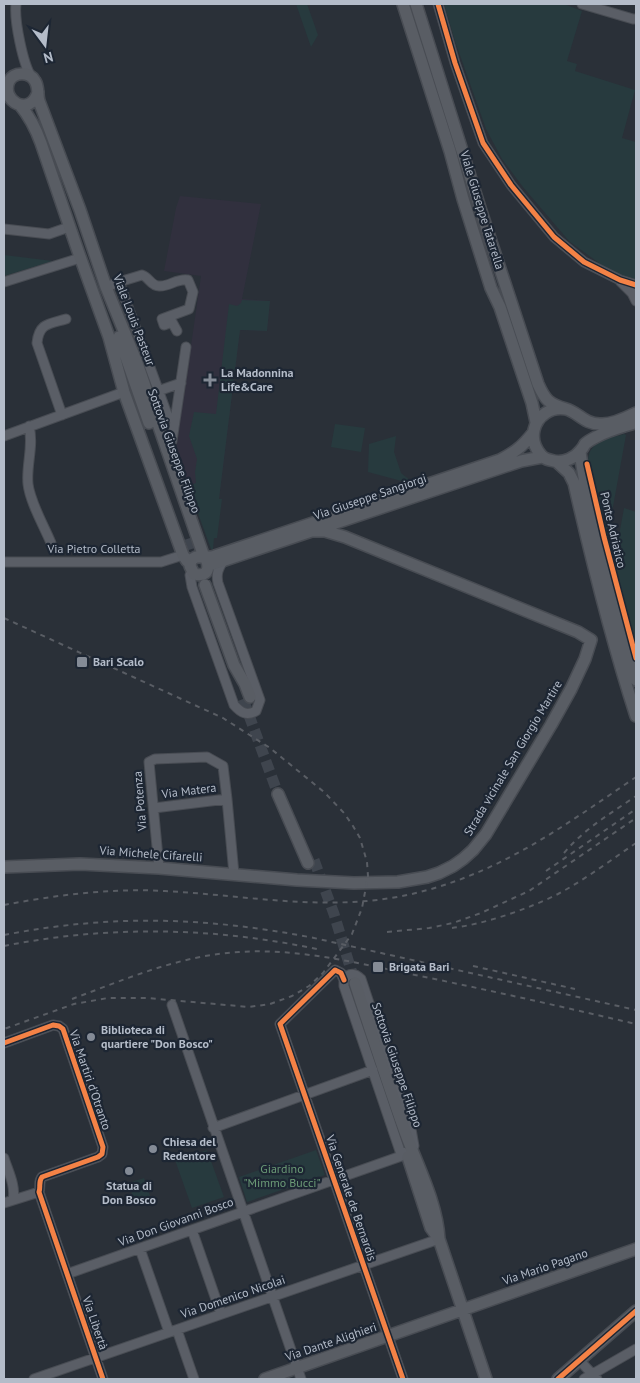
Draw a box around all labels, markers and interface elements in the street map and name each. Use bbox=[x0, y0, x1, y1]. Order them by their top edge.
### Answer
north arrow bbox=[20, 20, 70, 70]
text: N bbox=[42, 48, 55, 67]
street label: Viale Giuseppe Tatarella bbox=[457, 148, 508, 271]
street label: Viale Louis Pasteur bbox=[110, 271, 159, 368]
place label: La Madonnina Life&Care bbox=[221, 365, 293, 394]
marker: La Madonnina Life&Care bbox=[203, 373, 217, 387]
street label: Sottovia Giuseppe Filippo bbox=[145, 387, 204, 515]
street label: Via Giuseppe Sangiorgi bbox=[310, 470, 428, 523]
street label: Ponte Adriatico bbox=[597, 490, 630, 569]
street label: Via Pietro Colletta bbox=[46, 541, 141, 556]
place label: Bari Scalo bbox=[93, 654, 145, 669]
marker: Bari Scalo bbox=[75, 655, 89, 669]
street label: Strada vicinale San Giorgio Martire bbox=[460, 677, 565, 838]
street label: Via Potenza bbox=[129, 771, 150, 832]
street label: Via Matera bbox=[160, 780, 217, 801]
street label: Via Michele Cifarelli bbox=[98, 842, 203, 865]
place label: Brigata Bari bbox=[389, 959, 450, 974]
marker: Brigata Bari bbox=[371, 960, 385, 974]
street label: Sottovia Giuseppe Filippo bbox=[369, 1000, 426, 1129]
place label: Biblioteca di quartiere "Don Bosco" bbox=[101, 1022, 213, 1051]
street label: Via Martiri d'Otranto bbox=[66, 1027, 115, 1132]
marker: Biblioteca di quartiere "Don Bosco" bbox=[85, 1031, 97, 1043]
street label: Via Generale de Bernardis bbox=[323, 1132, 380, 1263]
place label: Chiesa del Redentore bbox=[163, 1134, 216, 1163]
marker: Chiesa del Redentore bbox=[147, 1143, 159, 1155]
park label: Giardino "Mimmo Bucci" bbox=[243, 1161, 321, 1190]
marker: Statua di Don Bosco bbox=[123, 1165, 135, 1177]
place label: Statua di Don Bosco bbox=[102, 1178, 156, 1207]
street label: Via Don Giovanni Bosco bbox=[115, 1194, 235, 1250]
street label: Via Mario Pagano bbox=[499, 1245, 589, 1288]
street label: Via Domenico Nicolai bbox=[178, 1272, 287, 1322]
street label: Via Libertà bbox=[79, 1293, 112, 1352]
street label: Via Dante Alighieri bbox=[282, 1319, 379, 1365]

